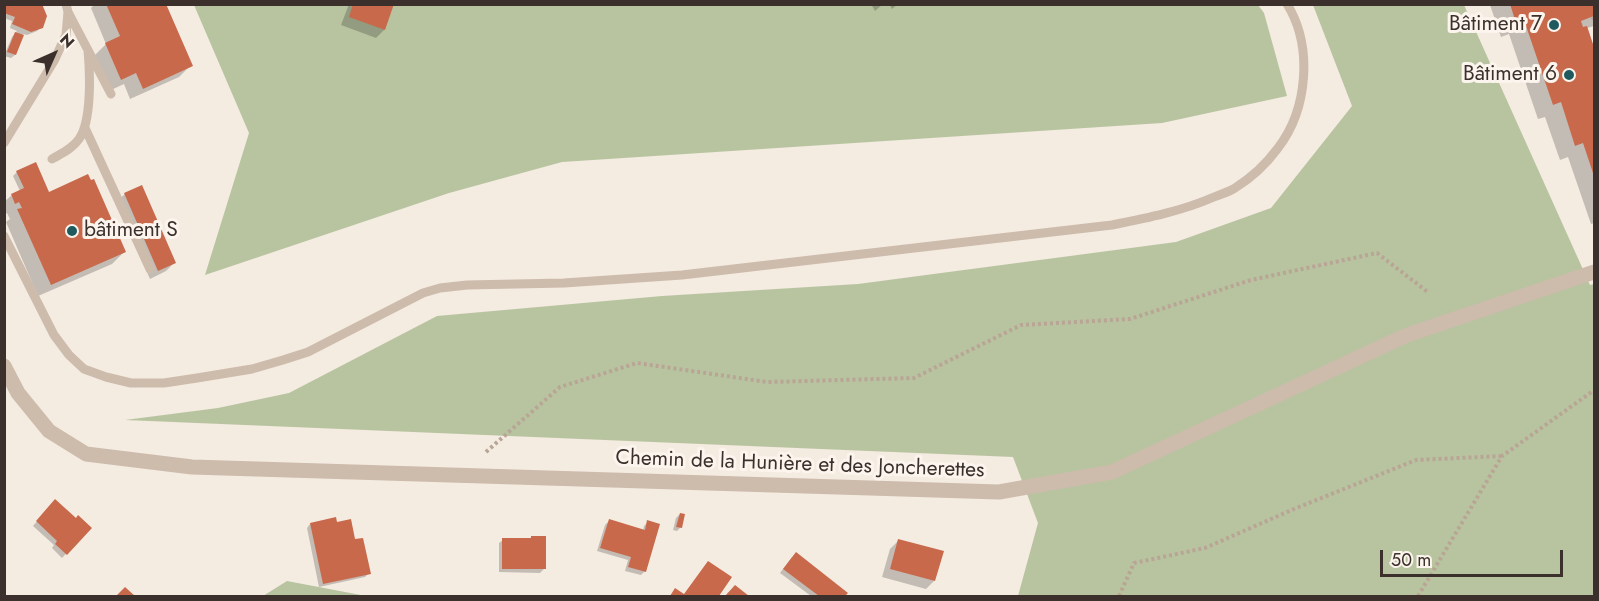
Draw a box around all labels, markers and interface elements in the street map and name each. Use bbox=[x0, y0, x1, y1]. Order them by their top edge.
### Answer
place label: Bâtiment 7 bbox=[1449, 12, 1542, 38]
marker: Bâtiment 7 bbox=[1547, 18, 1561, 32]
north arrow bbox=[24, 24, 84, 84]
text: N bbox=[54, 28, 80, 54]
place label: Bâtiment 6 bbox=[1463, 62, 1557, 88]
marker: Bâtiment 6 bbox=[1562, 68, 1576, 82]
place label: bâtiment S bbox=[84, 218, 178, 244]
marker: bâtiment S bbox=[65, 224, 79, 238]
street label: Chemin de la Hunière et des Joncherettes bbox=[615, 446, 985, 484]
scale bar bbox=[1383, 538, 1566, 576]
text: 50 m bbox=[1391, 547, 1431, 573]

